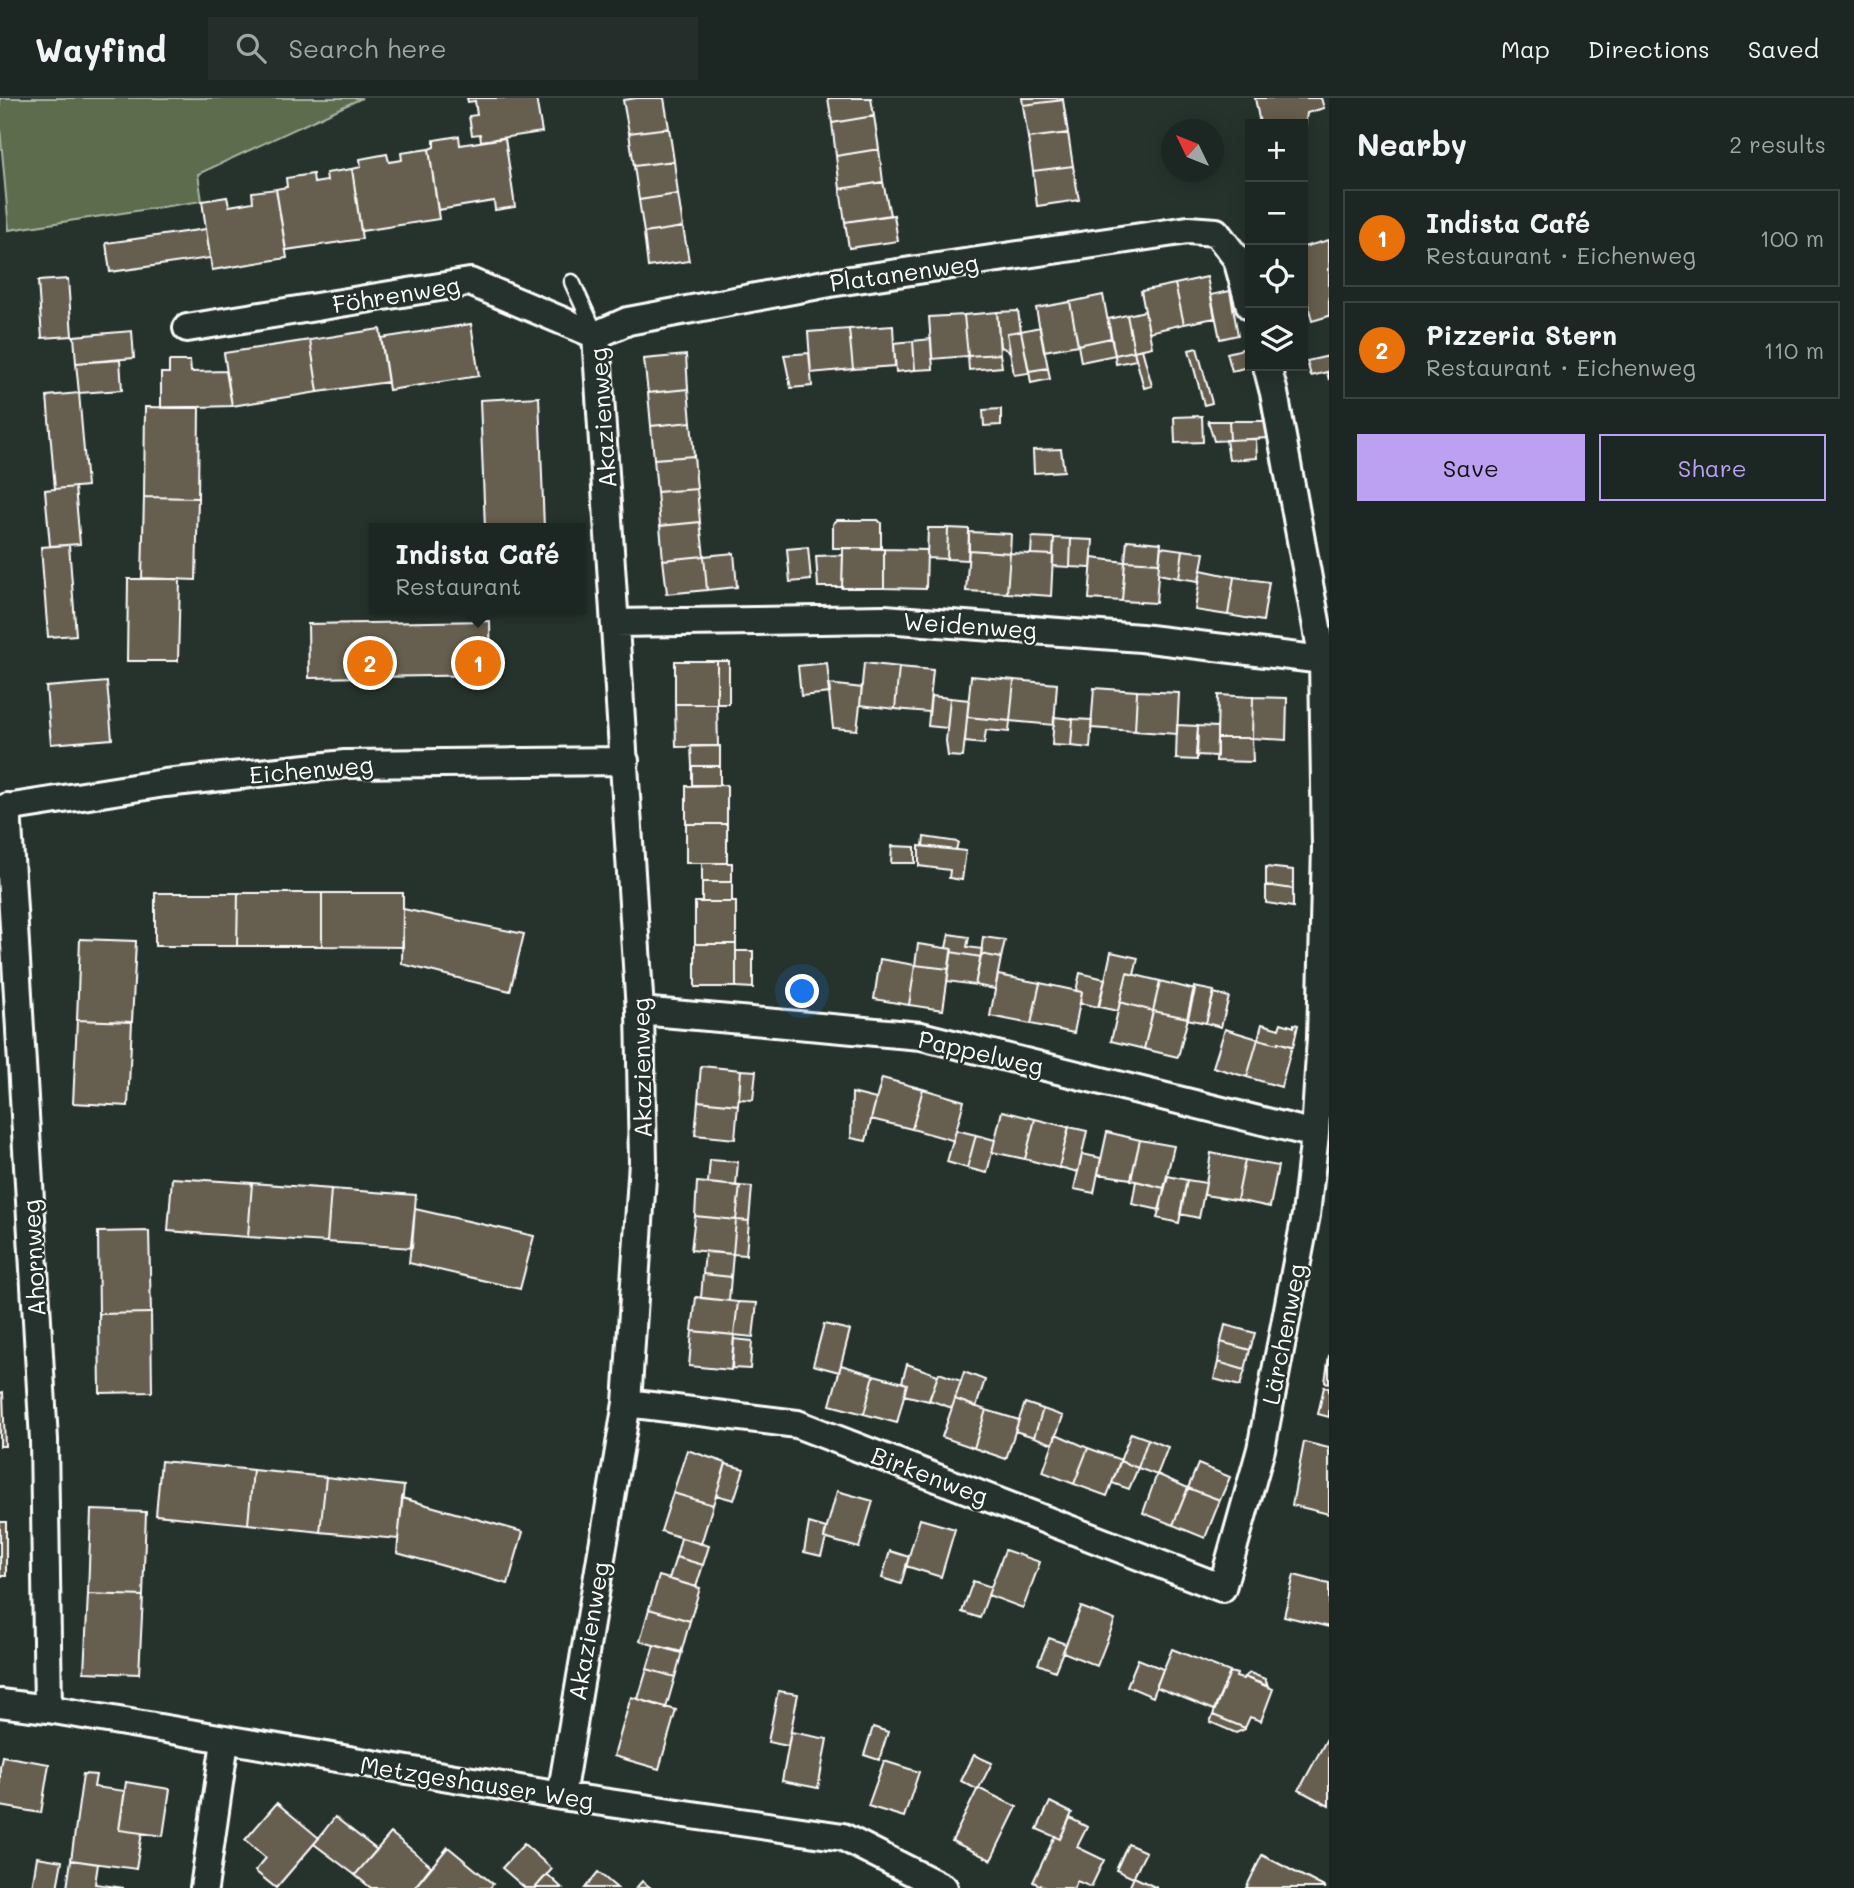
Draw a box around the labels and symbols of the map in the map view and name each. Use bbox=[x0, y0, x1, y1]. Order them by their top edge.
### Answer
north arrow bbox=[1161, 119, 1224, 182]
street label: Platanenweg bbox=[828, 246, 980, 298]
street label: Föhrenweg bbox=[330, 269, 462, 319]
street label: Akazienweg bbox=[582, 347, 622, 489]
street label: Weidenweg bbox=[902, 605, 1038, 645]
pin: 2 bbox=[347, 637, 393, 689]
pin: 1 bbox=[455, 637, 501, 689]
street label: Eichenweg bbox=[248, 748, 374, 790]
your location bbox=[785, 974, 819, 1008]
street label: Akazienweg bbox=[624, 997, 658, 1139]
street label: Pappelweg bbox=[915, 1023, 1047, 1081]
street label: Ahornweg bbox=[14, 1199, 52, 1317]
street label: Lärchenweg bbox=[1254, 1261, 1312, 1407]
street label: Birkenweg bbox=[867, 1439, 993, 1511]
street label: Akazienweg bbox=[561, 1559, 615, 1703]
street label: Metzgeshauser Weg bbox=[358, 1748, 596, 1816]

